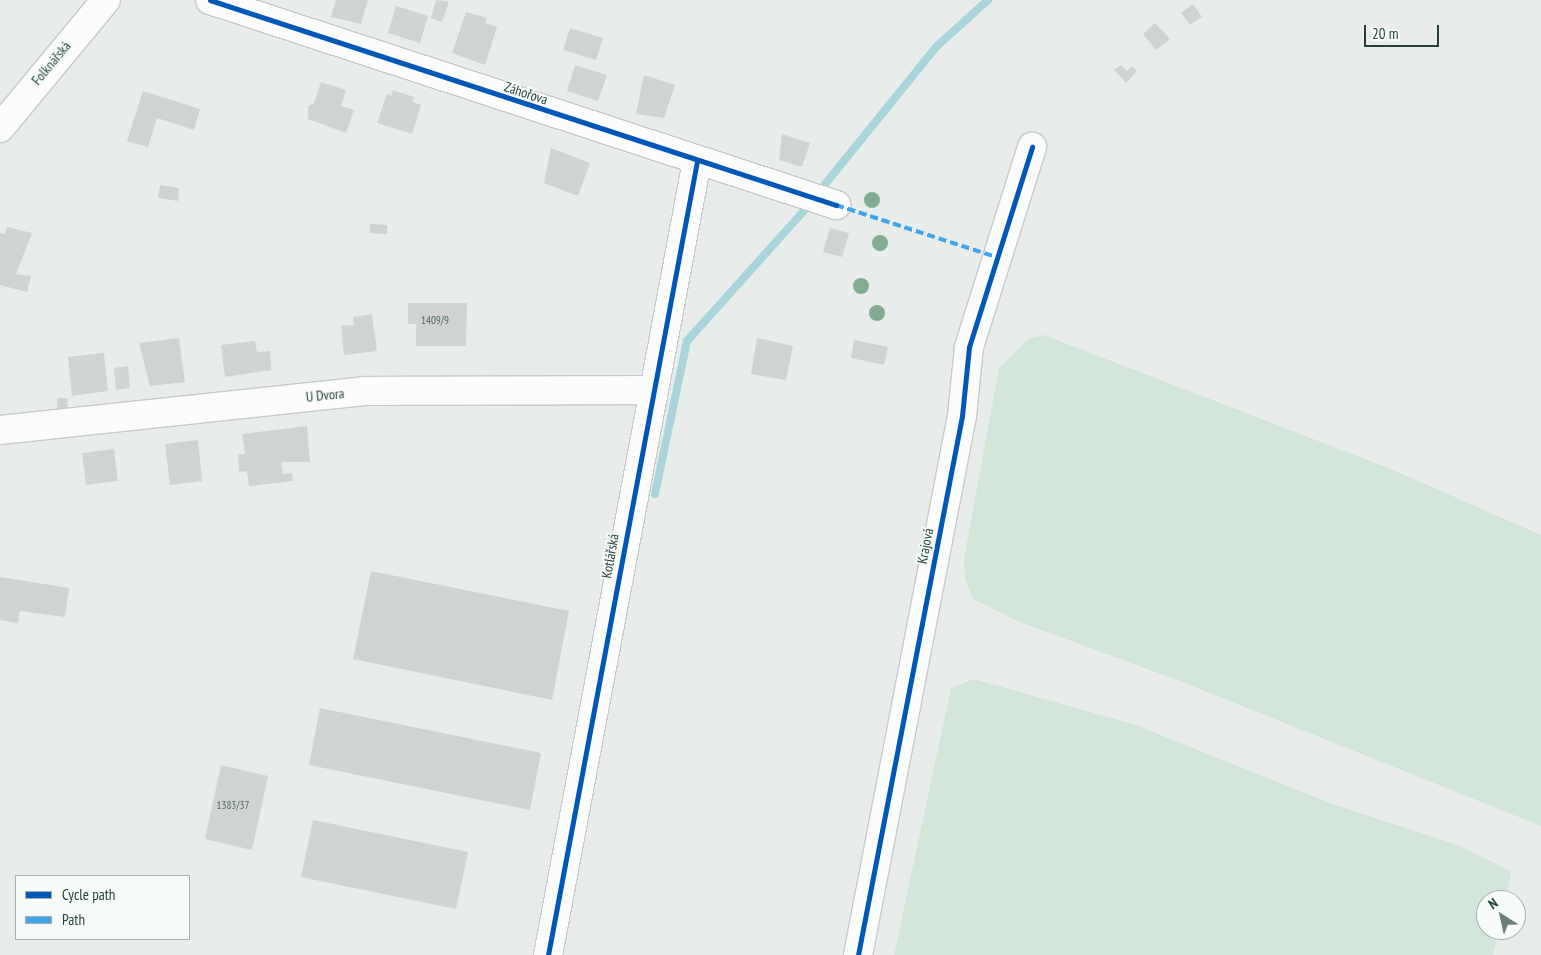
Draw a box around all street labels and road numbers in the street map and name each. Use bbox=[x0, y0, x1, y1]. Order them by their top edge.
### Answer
street label: Folknářská bbox=[28, 38, 74, 88]
street label: Záhořova bbox=[502, 78, 550, 108]
street label: U Dvora bbox=[305, 385, 345, 405]
street label: Krajová bbox=[913, 527, 937, 565]
street label: Kotlářská bbox=[598, 533, 622, 579]

